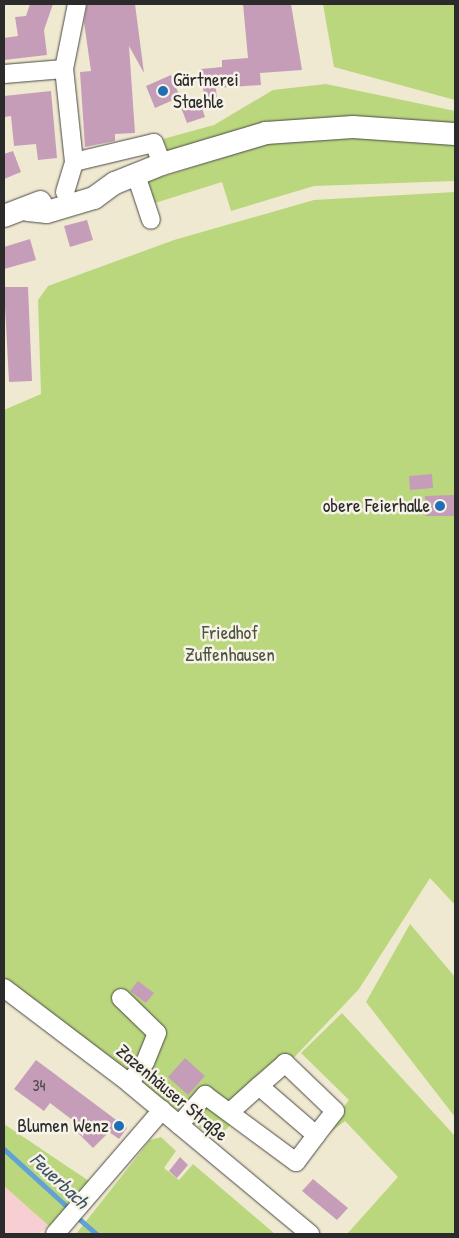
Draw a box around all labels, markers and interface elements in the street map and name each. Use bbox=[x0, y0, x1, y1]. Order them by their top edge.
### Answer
place label: Gärtnerei Staehle bbox=[173, 69, 239, 113]
marker: Gärtnerei Staehle bbox=[157, 85, 169, 97]
place label: obere Feierhalle bbox=[323, 495, 430, 517]
marker: obere Feierhalle bbox=[434, 500, 446, 512]
park label: Friedhof Zuffenhausen bbox=[185, 622, 275, 666]
street label: Zazenhäuser Straße bbox=[112, 1040, 232, 1146]
house number: 34 bbox=[32, 1075, 46, 1095]
place label: Blumen Wenz bbox=[17, 1115, 109, 1137]
marker: Blumen Wenz bbox=[113, 1120, 125, 1132]
water label: Feuerbach bbox=[26, 1147, 94, 1213]

